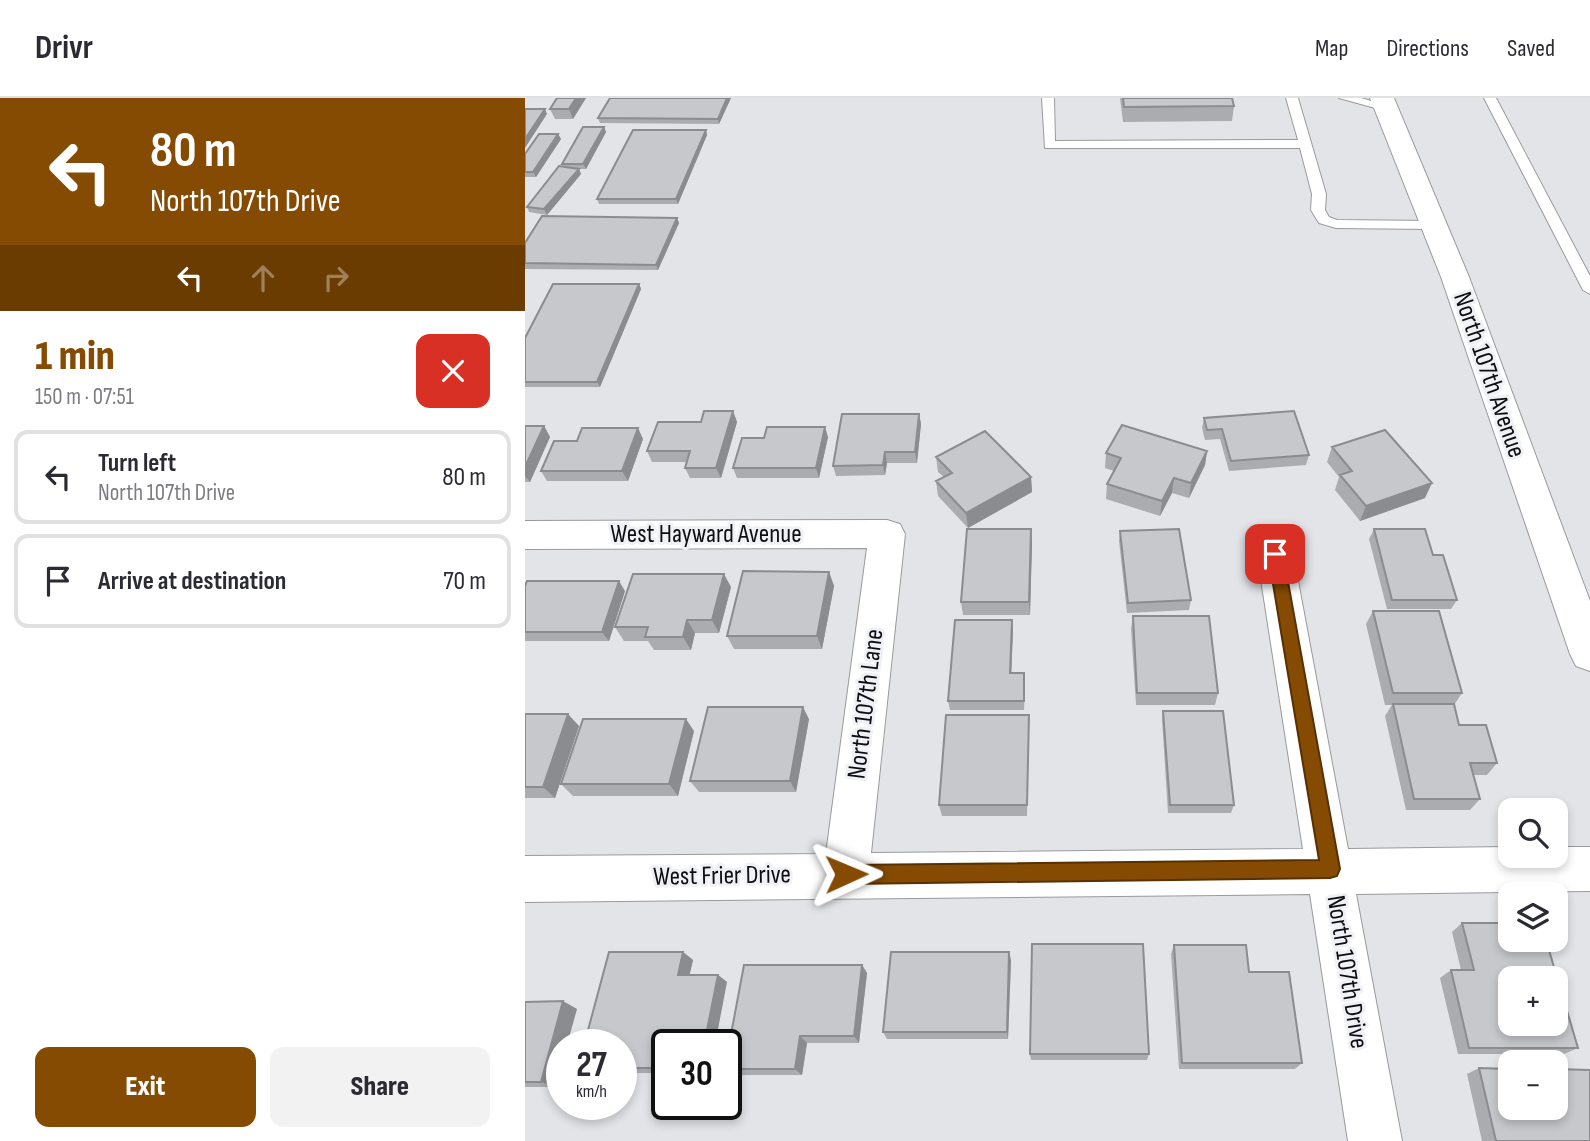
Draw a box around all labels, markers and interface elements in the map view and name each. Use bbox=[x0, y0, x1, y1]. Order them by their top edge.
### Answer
text: Drivr bbox=[35, 28, 93, 68]
text: Map bbox=[1315, 34, 1348, 63]
text: Directions bbox=[1386, 34, 1469, 63]
text: Saved bbox=[1507, 34, 1555, 63]
text: 80 m bbox=[150, 122, 237, 181]
icon: left bbox=[35, 126, 126, 217]
text: North 107th Drive bbox=[150, 182, 341, 221]
icon: left bbox=[171, 259, 209, 297]
icon: ahead bbox=[244, 259, 282, 297]
icon: right bbox=[317, 259, 355, 297]
street label: North 107th Avenue bbox=[1446, 288, 1532, 462]
text: 1 min bbox=[35, 331, 115, 382]
button: close bbox=[416, 334, 490, 408]
text: 150 m · 07:51 bbox=[35, 383, 134, 411]
text: Turn left bbox=[98, 448, 176, 479]
icon: left bbox=[39, 458, 77, 496]
text: 80 m bbox=[442, 462, 486, 493]
text: North 107th Drive bbox=[98, 479, 235, 507]
street label: West Hayward Avenue bbox=[610, 519, 802, 550]
pin bbox=[1245, 524, 1305, 584]
icon: arrive bbox=[1256, 535, 1294, 573]
icon: arrive bbox=[39, 562, 77, 600]
text: Arrive at destination bbox=[98, 566, 286, 597]
text: 70 m bbox=[443, 566, 486, 597]
street label: North 107th Lane bbox=[841, 627, 891, 781]
map controls bbox=[1498, 798, 1568, 1120]
button: search bbox=[1498, 798, 1568, 868]
position arrow bbox=[809, 837, 883, 911]
street label: West Frier Drive bbox=[653, 859, 791, 893]
button: layers bbox=[1498, 882, 1568, 952]
street label: North 107th Drive bbox=[1320, 893, 1374, 1051]
button: + bbox=[1498, 966, 1568, 1036]
speed limit sign: 30 bbox=[651, 1029, 742, 1120]
text: 27 bbox=[576, 1044, 607, 1087]
button: Exit bbox=[35, 1047, 256, 1127]
button: Share bbox=[270, 1047, 490, 1127]
button: − bbox=[1498, 1050, 1568, 1120]
text: km/h bbox=[576, 1081, 607, 1102]

